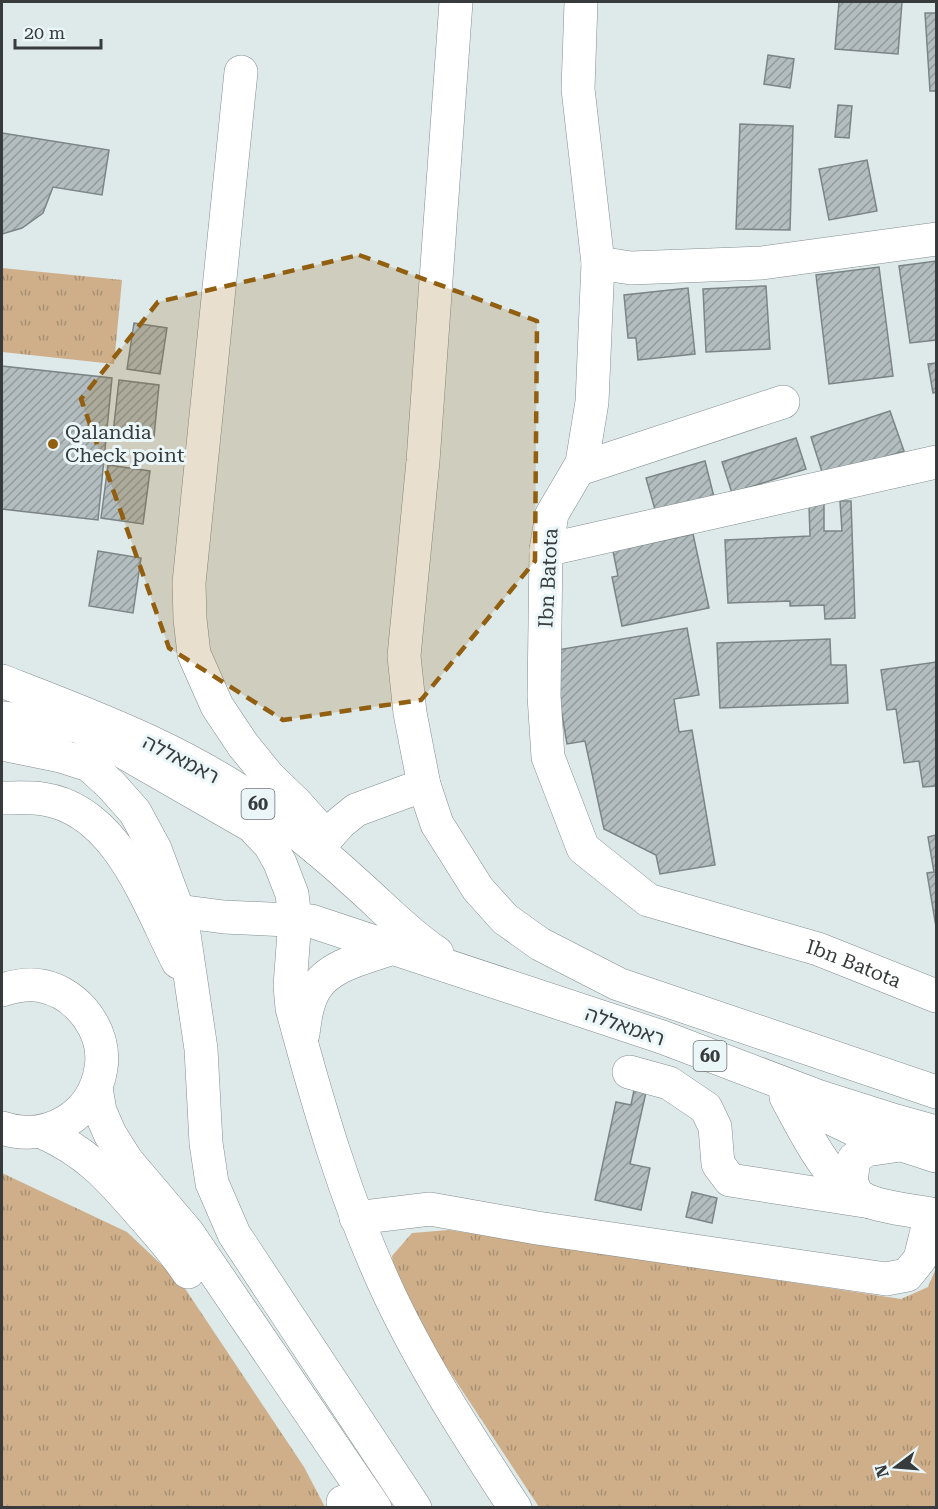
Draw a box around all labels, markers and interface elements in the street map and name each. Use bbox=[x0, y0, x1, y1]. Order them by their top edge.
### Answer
scale bar bbox=[15, 12, 100, 50]
text: 20 m bbox=[24, 22, 65, 43]
place label: Qalandia Check point bbox=[65, 420, 185, 467]
marker: Qalandia Check point bbox=[46, 437, 60, 451]
street label: Ibn Batota bbox=[533, 527, 563, 629]
street label: ראמאללה bbox=[139, 730, 223, 788]
road number: 60 bbox=[242, 789, 274, 819]
street label: Ibn Batota bbox=[804, 934, 905, 993]
street label: ראמאללה bbox=[582, 1001, 668, 1051]
road number: 60 bbox=[694, 1041, 726, 1071]
north arrow bbox=[866, 1437, 926, 1497]
text: N bbox=[871, 1462, 893, 1480]

